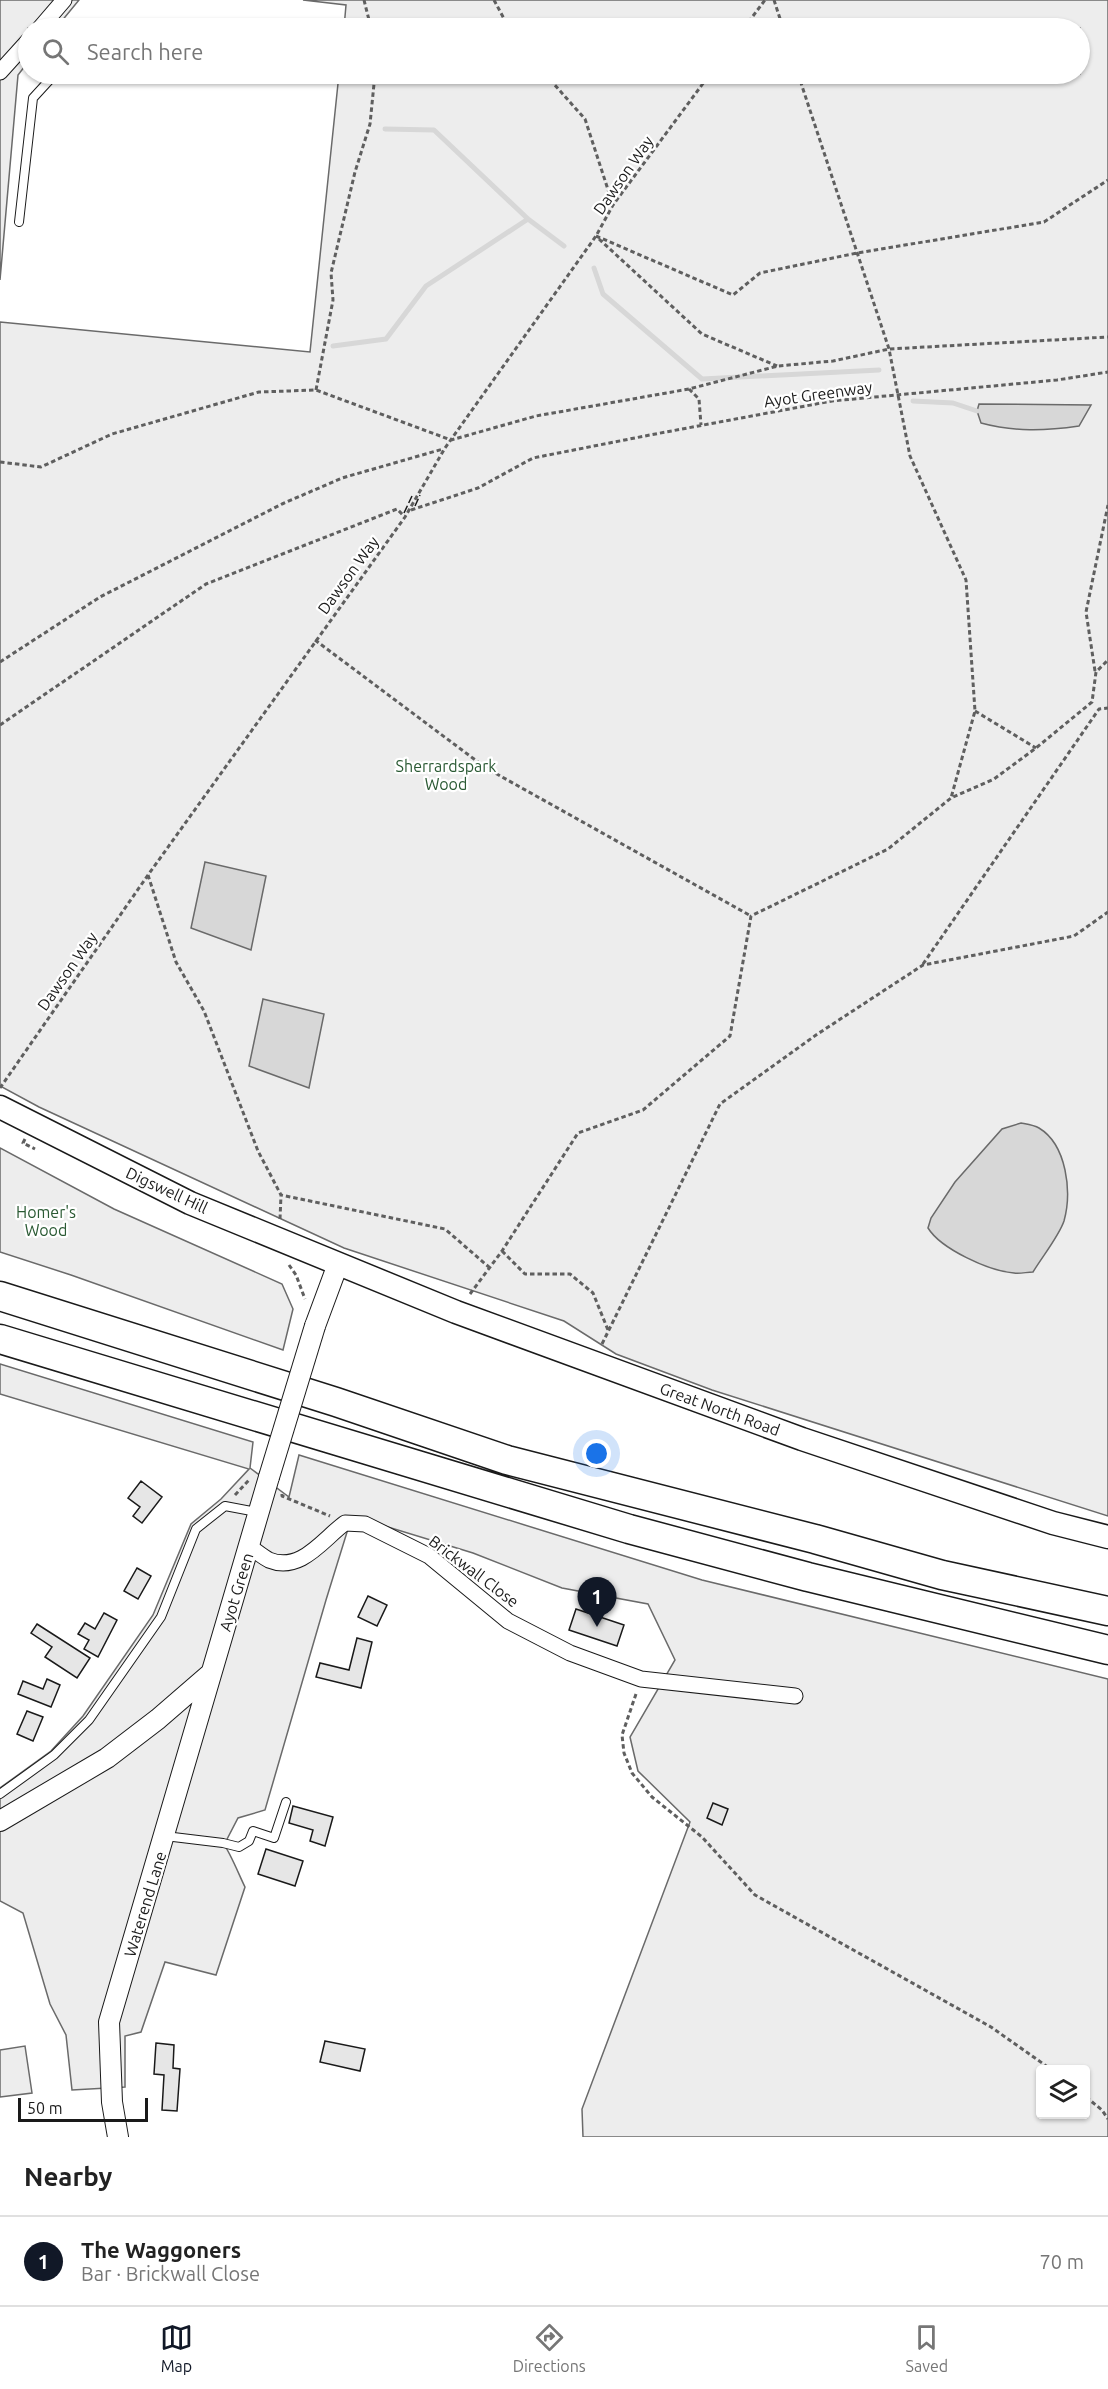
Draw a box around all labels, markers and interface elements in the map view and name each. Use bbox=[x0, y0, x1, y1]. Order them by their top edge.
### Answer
search box bbox=[18, 18, 1090, 84]
icon: search bbox=[39, 35, 72, 68]
text: Search here bbox=[87, 39, 203, 64]
street label: Dawson Way bbox=[589, 132, 657, 218]
street label: Ayot Greenway bbox=[763, 377, 874, 411]
street label: Dawson Way bbox=[314, 533, 382, 617]
park label: Sherrardspark Wood bbox=[396, 757, 496, 793]
street label: Dawson Way bbox=[33, 928, 101, 1014]
street label: Digswell Hill bbox=[123, 1163, 211, 1217]
park label: Homer's Wood bbox=[16, 1203, 76, 1239]
street label: Great North Road bbox=[657, 1379, 783, 1439]
your location bbox=[582, 1439, 611, 1468]
street label: Brickwall Close bbox=[426, 1531, 522, 1611]
street label: Ayot Green bbox=[216, 1551, 256, 1633]
pin: 1 bbox=[578, 1578, 616, 1627]
street label: Waterend Lane bbox=[120, 1849, 170, 1959]
map controls bbox=[1036, 2065, 1090, 2119]
button: layers bbox=[1036, 2065, 1090, 2119]
scale bar bbox=[18, 2095, 148, 2122]
text: 50 m bbox=[27, 2099, 63, 2117]
text: Nearby bbox=[24, 2162, 112, 2191]
text: The Waggoners bbox=[81, 2237, 241, 2262]
text: 1 bbox=[38, 2250, 49, 2273]
text: 70 m bbox=[1040, 2250, 1084, 2273]
text: Bar · Brickwall Close bbox=[81, 2262, 260, 2285]
tab: Map bbox=[160, 2321, 193, 2375]
tab: Directions bbox=[513, 2321, 586, 2375]
tab: Saved bbox=[906, 2321, 948, 2375]

